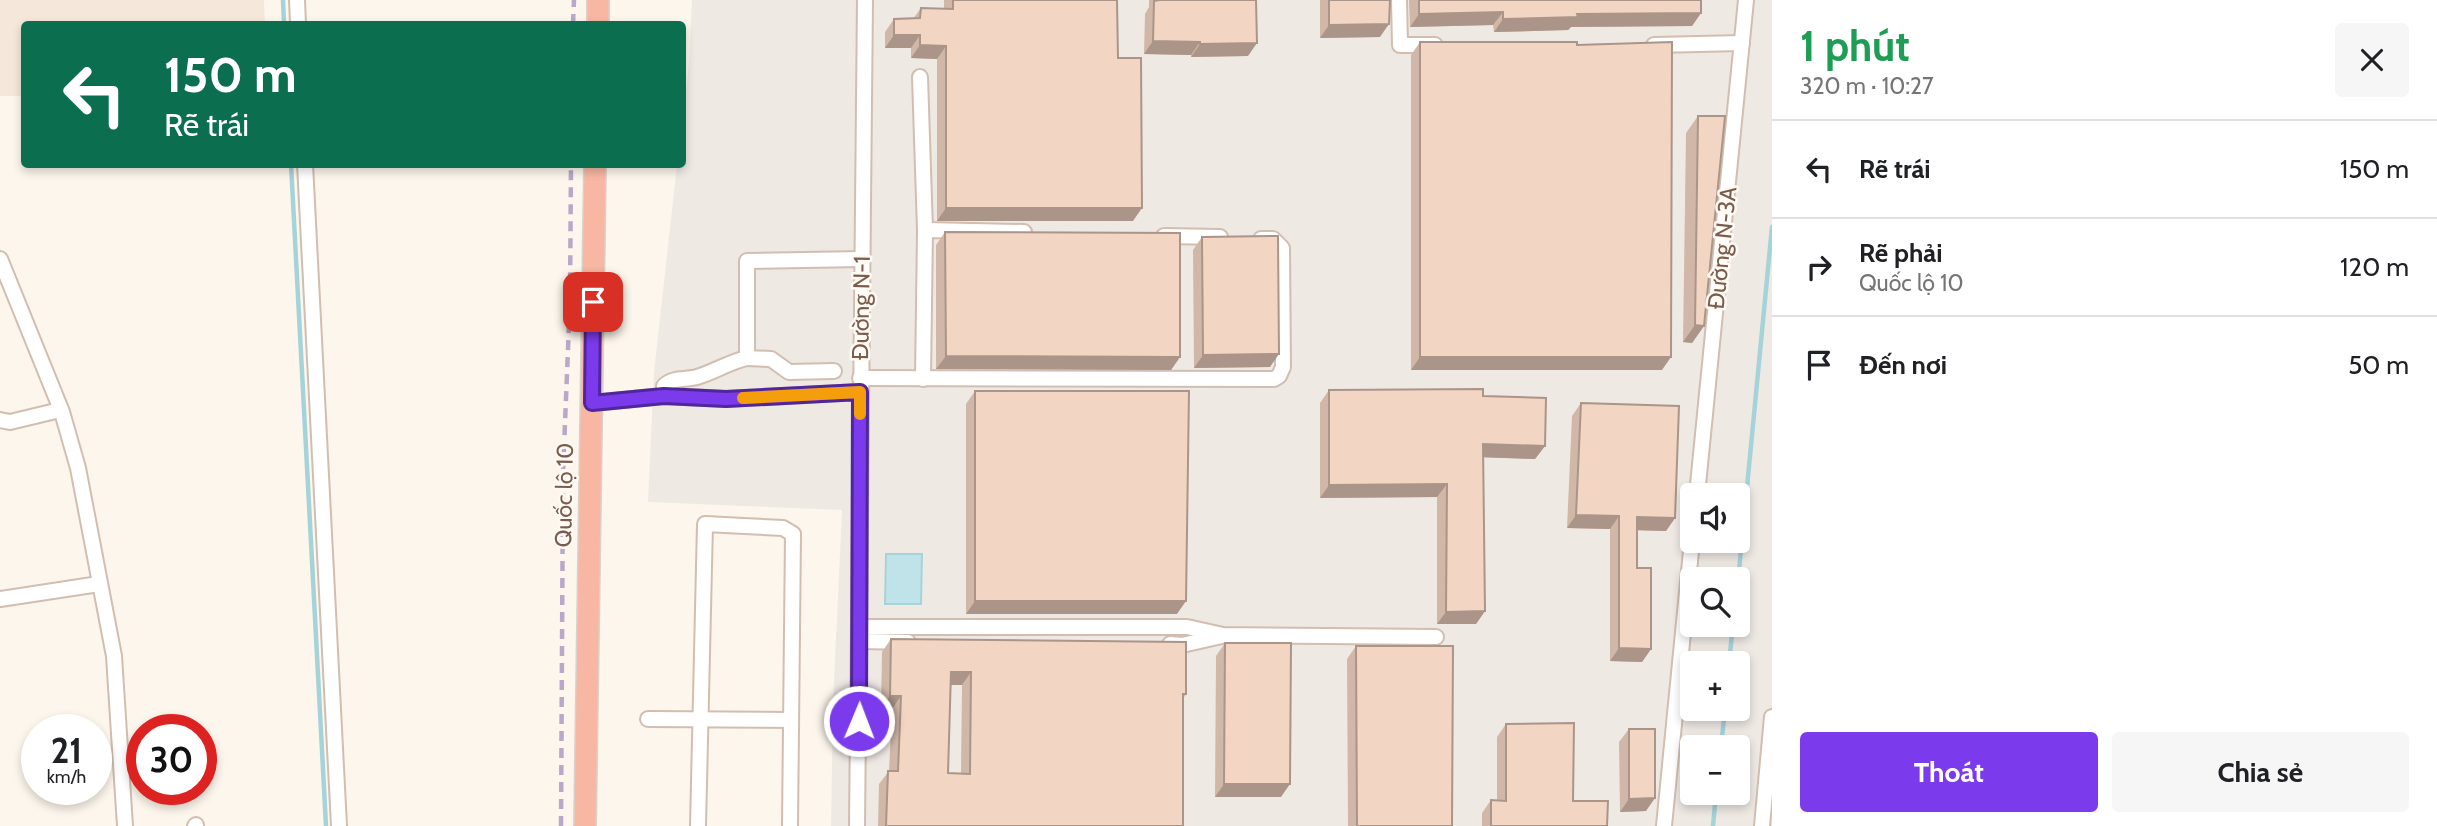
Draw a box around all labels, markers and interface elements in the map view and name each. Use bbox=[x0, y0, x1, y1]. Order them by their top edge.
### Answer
text: 1 phút bbox=[1800, 20, 1910, 72]
button: close bbox=[2335, 23, 2409, 97]
text: 150 m bbox=[164, 45, 297, 104]
icon: left bbox=[49, 49, 140, 140]
text: 320 m · 10:27 bbox=[1800, 72, 1934, 100]
text: Rẽ trái bbox=[164, 105, 249, 144]
icon: left bbox=[1800, 150, 1838, 188]
text: Rẽ trái bbox=[1859, 153, 1931, 185]
text: 150 m bbox=[2340, 153, 2409, 185]
street label: Đường N-3A bbox=[1702, 185, 1742, 311]
text: Rẽ phải bbox=[1859, 237, 1942, 269]
icon: right bbox=[1800, 248, 1838, 286]
text: 120 m bbox=[2340, 251, 2409, 283]
street label: Đường N-1 bbox=[846, 256, 876, 360]
text: Quốc lộ 10 bbox=[1859, 269, 1964, 297]
pin bbox=[563, 272, 623, 332]
icon: arrive bbox=[574, 283, 612, 321]
icon: arrive bbox=[1800, 346, 1838, 384]
text: Đến nơi bbox=[1859, 349, 1947, 381]
text: 50 m bbox=[2348, 349, 2409, 381]
street label: Quốc lộ 10 bbox=[549, 442, 579, 548]
map controls bbox=[1680, 483, 1750, 805]
button: sound bbox=[1680, 483, 1750, 553]
button: search bbox=[1680, 567, 1750, 637]
button: + bbox=[1680, 651, 1750, 721]
position arrow bbox=[822, 684, 896, 758]
speed limit sign: 30 bbox=[126, 714, 217, 805]
text: 21 bbox=[51, 729, 82, 772]
button: Thoát bbox=[1800, 732, 2098, 812]
button: Chia sẻ bbox=[2112, 732, 2409, 812]
button: − bbox=[1680, 735, 1750, 805]
text: km/h bbox=[47, 766, 86, 788]

